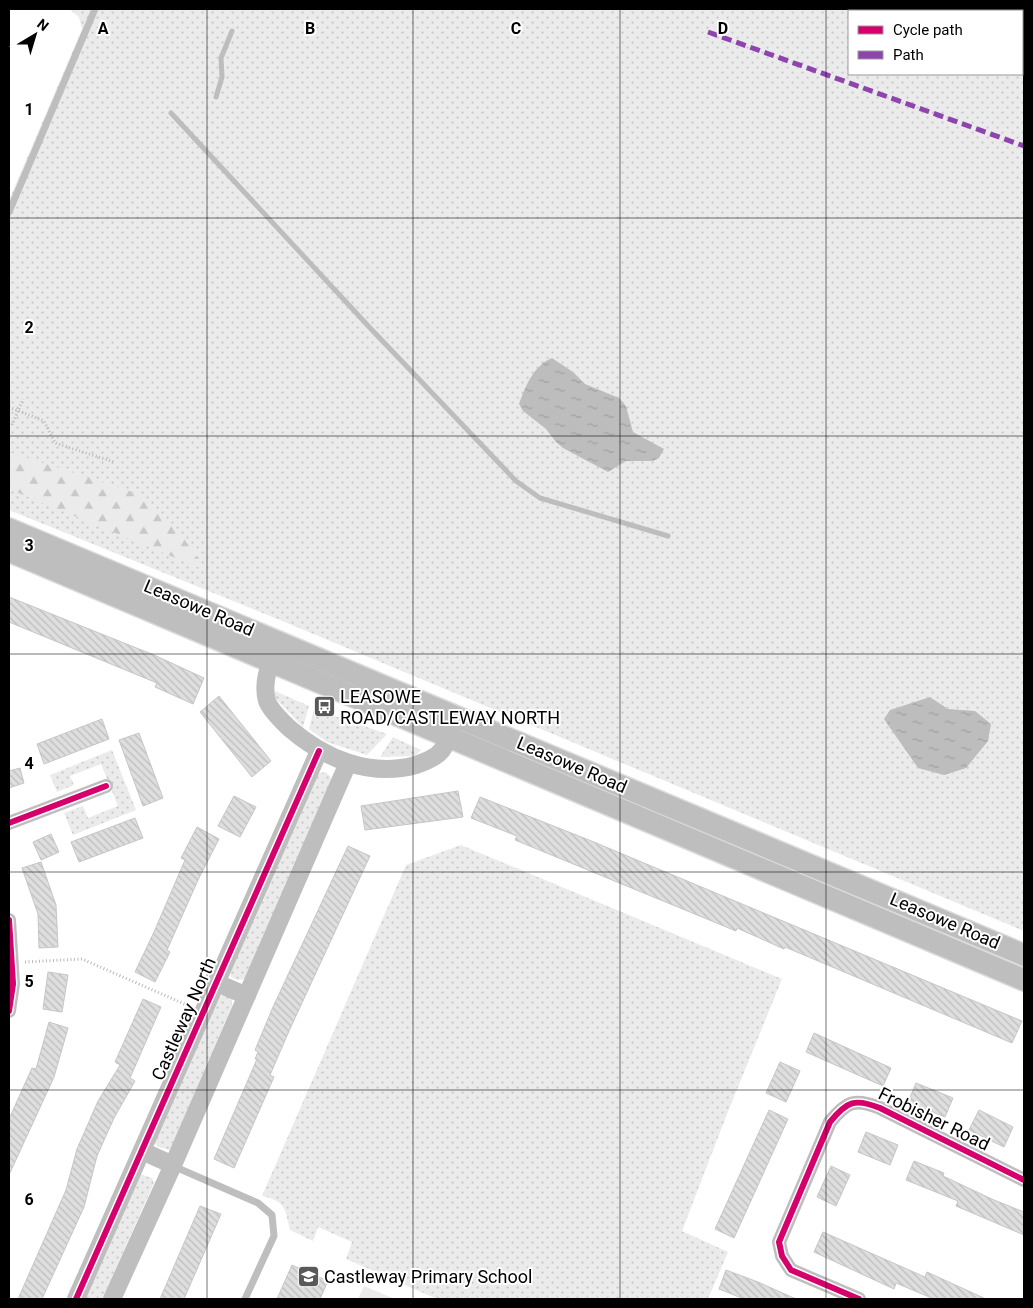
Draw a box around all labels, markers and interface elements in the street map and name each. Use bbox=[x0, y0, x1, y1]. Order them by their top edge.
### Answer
north arrow bbox=[10, 10, 60, 60]
legend bbox=[848, 10, 1023, 75]
text: N bbox=[34, 15, 52, 34]
text: A bbox=[98, 19, 109, 38]
text: B bbox=[305, 19, 315, 38]
text: C bbox=[511, 19, 521, 38]
text: D bbox=[718, 19, 728, 38]
text: Cycle path bbox=[893, 21, 963, 39]
text: Path bbox=[893, 46, 924, 64]
text: 1 bbox=[24, 100, 34, 119]
text: 2 bbox=[24, 318, 34, 337]
text: 3 bbox=[24, 536, 34, 555]
street label: Leasowe Road bbox=[141, 575, 257, 640]
place label: LEASOWE ROAD/CASTLEWAY NORTH bbox=[340, 686, 560, 728]
bus stop icon: LEASOWE ROAD/CASTLEWAY NORTH bbox=[312, 695, 336, 719]
street label: Leasowe Road bbox=[514, 732, 630, 797]
text: 4 bbox=[24, 754, 34, 773]
street label: Leasowe Road bbox=[887, 888, 1003, 953]
street label: Castleway North bbox=[147, 954, 220, 1083]
text: 5 bbox=[24, 972, 34, 991]
street label: Frobisher Road bbox=[875, 1083, 993, 1155]
text: 6 bbox=[24, 1190, 34, 1209]
school or university icon: Castleway Primary School bbox=[296, 1265, 320, 1289]
place label: Castleway Primary School bbox=[324, 1266, 532, 1287]

